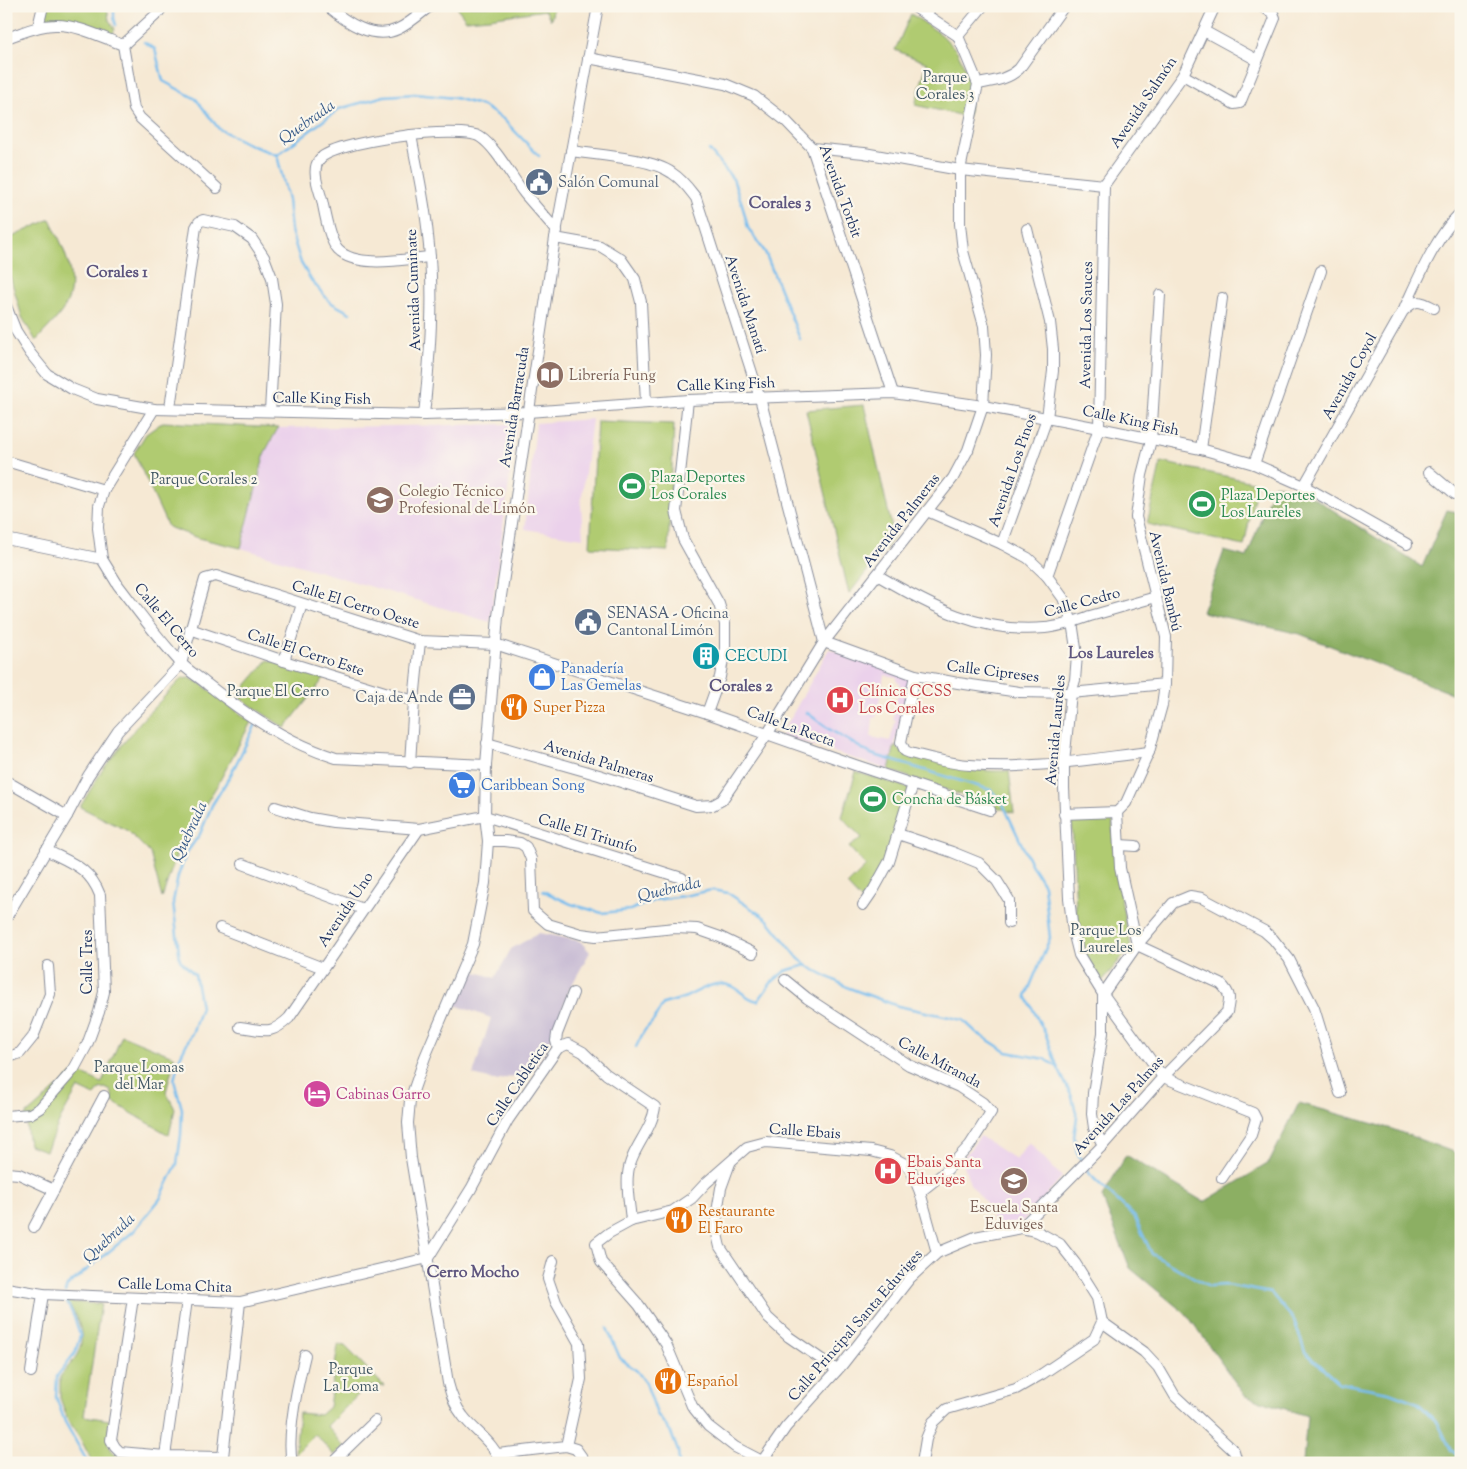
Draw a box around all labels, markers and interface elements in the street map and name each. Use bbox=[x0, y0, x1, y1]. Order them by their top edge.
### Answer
street label: Avenida Salmón bbox=[1106, 53, 1183, 153]
park label: Parque Corales 3 bbox=[916, 68, 974, 106]
water label: Quebrada bbox=[275, 95, 340, 151]
street label: Avenida Torbit bbox=[813, 142, 866, 241]
public building icon: Salón Comunal bbox=[524, 167, 554, 197]
place label: Salón Comunal bbox=[558, 173, 659, 194]
district label: Corales 3 bbox=[749, 193, 812, 216]
street label: Avenida Cuminate bbox=[402, 228, 427, 351]
street label: Avenida Manatí bbox=[719, 252, 770, 357]
street label: Avenida Los Sauces bbox=[1076, 261, 1099, 389]
district label: Corales 1 bbox=[86, 262, 148, 285]
street label: Avenida Coyol bbox=[1318, 329, 1383, 424]
street label: Avenida Barracuda bbox=[496, 345, 535, 469]
library icon: Librería Fung bbox=[535, 360, 565, 390]
place label: Librería Fung bbox=[569, 366, 656, 387]
street label: Calle King Fish bbox=[676, 373, 776, 398]
street label: Calle King Fish bbox=[272, 388, 372, 411]
street label: Calle King Fish bbox=[1080, 401, 1181, 442]
street label: Avenida Los Pinos bbox=[984, 411, 1043, 530]
place label: Plaza Deportes Los Corales bbox=[651, 468, 745, 506]
street label: Avenida Palmeras bbox=[859, 469, 946, 572]
park label: Parque Corales 2 bbox=[150, 470, 258, 491]
sports icon: Plaza Deportes Los Corales bbox=[617, 471, 647, 501]
place label: Colegio Técnico Profesional de Limón bbox=[399, 482, 536, 520]
school or university icon: Colegio Técnico Profesional de Limón bbox=[365, 485, 395, 515]
place label: Plaza Deportes Los Laureles bbox=[1221, 486, 1315, 524]
sports icon: Plaza Deportes Los Laureles bbox=[1187, 489, 1217, 519]
street label: Avenida Bambú bbox=[1143, 529, 1186, 634]
street label: Calle El Cerro Oeste bbox=[289, 576, 422, 635]
street label: Calle El Cerro bbox=[128, 579, 203, 663]
street label: Calle Cedro bbox=[1042, 583, 1123, 624]
place label: SENASA - Oficina Cantonal Limón bbox=[607, 604, 729, 642]
public building icon: SENASA - Oficina Cantonal Limón bbox=[573, 607, 603, 637]
street label: Calle El Cerro Este bbox=[244, 625, 367, 682]
building icon: CECUDI bbox=[691, 641, 721, 671]
district label: Los Laureles bbox=[1068, 643, 1154, 666]
place label: CECUDI bbox=[725, 647, 787, 668]
street label: Calle Cipreses bbox=[945, 656, 1040, 689]
place label: Panadería Las Gemelas bbox=[561, 659, 642, 697]
shop icon: Panadería Las Gemelas bbox=[527, 662, 557, 692]
street label: Avenida Laureles bbox=[1041, 674, 1072, 786]
district label: Corales 2 bbox=[709, 676, 773, 699]
park label: Parque El Cerro bbox=[227, 682, 329, 703]
office icon: Caja de Ande bbox=[447, 682, 477, 712]
place label: Clínica CCSS Los Corales bbox=[859, 682, 952, 720]
hospital icon: Clínica CCSS Los Corales bbox=[825, 685, 855, 715]
place label: Caja de Ande bbox=[355, 688, 443, 709]
restaurant icon: Super Pizza bbox=[499, 692, 529, 722]
place label: Super Pizza bbox=[533, 698, 606, 719]
street label: Calle La Recta bbox=[743, 702, 838, 753]
street label: Avenida Palmeras bbox=[541, 736, 656, 789]
supermarket icon: Caribbean Song bbox=[447, 770, 477, 800]
place label: Caribbean Song bbox=[481, 776, 585, 797]
sports icon: Concha de Básket bbox=[858, 784, 888, 814]
place label: Concha de Básket bbox=[892, 790, 1007, 811]
water label: Quebrada bbox=[166, 798, 214, 866]
street label: Calle El Triunfo bbox=[535, 809, 640, 860]
street label: Avenida Uno bbox=[313, 868, 379, 952]
water label: Quebrada bbox=[636, 872, 703, 909]
park label: Parque Los Laureles bbox=[1071, 921, 1141, 959]
street label: Calle Tres bbox=[78, 929, 99, 994]
street label: Calle Miranda bbox=[894, 1032, 985, 1094]
street label: Calle Cabletica bbox=[482, 1038, 554, 1131]
street label: Avenida Las Palmas bbox=[1069, 1052, 1169, 1160]
park label: Parque Lomas del Mar bbox=[94, 1058, 184, 1096]
hotel icon: Cabinas Garro bbox=[302, 1079, 332, 1109]
place label: Cabinas Garro bbox=[336, 1085, 430, 1106]
street label: Calle Ebais bbox=[768, 1120, 842, 1145]
place label: Ebais Santa Eduviges bbox=[907, 1153, 981, 1191]
hospital icon: Ebais Santa Eduviges bbox=[873, 1156, 903, 1186]
school or university icon: Escuela Santa Eduviges bbox=[999, 1166, 1029, 1196]
place label: Escuela Santa Eduviges bbox=[970, 1198, 1058, 1236]
place label: Restaurante El Faro bbox=[698, 1202, 775, 1240]
restaurant icon: Restaurante El Faro bbox=[664, 1205, 694, 1235]
water label: Quebrada bbox=[78, 1209, 141, 1269]
street label: Calle Principal Santa Eduviges bbox=[784, 1245, 928, 1407]
district label: Cerro Mocho bbox=[427, 1262, 519, 1285]
street label: Calle Loma Chita bbox=[118, 1274, 232, 1299]
park label: Parque La Loma bbox=[323, 1360, 379, 1398]
restaurant icon: Español bbox=[653, 1366, 683, 1396]
place label: Español bbox=[687, 1372, 738, 1393]

